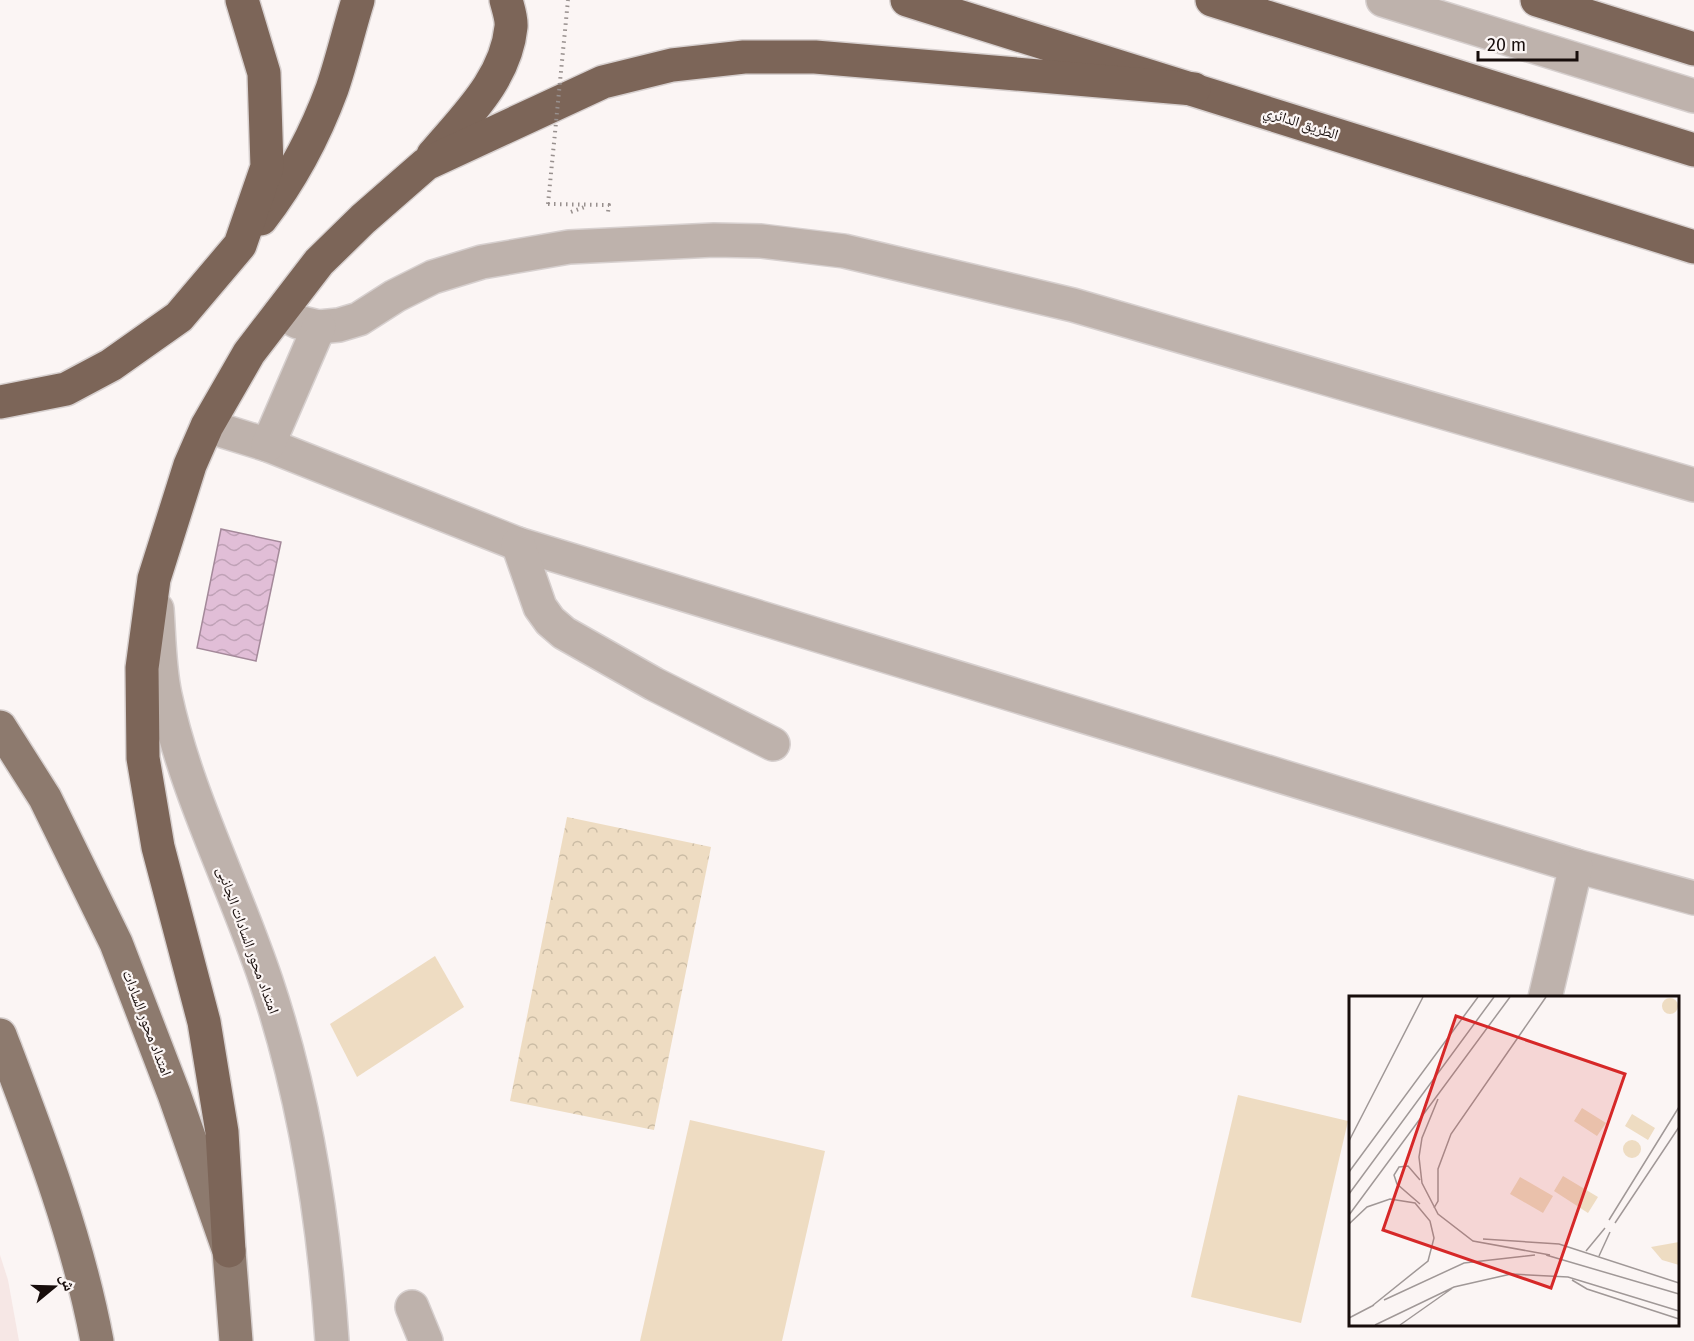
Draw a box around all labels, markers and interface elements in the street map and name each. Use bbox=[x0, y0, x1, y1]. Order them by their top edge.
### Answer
scale bar bbox=[1478, 24, 1577, 62]
text: 20 m bbox=[1487, 34, 1526, 56]
street label: الطريق الدائري bbox=[1260, 102, 1341, 146]
street label: امتداد محور السادات الجانبى bbox=[212, 864, 283, 1016]
street label: امتداد محور السادات bbox=[119, 967, 175, 1079]
inset map bbox=[1349, 996, 1679, 1326]
north arrow bbox=[24, 1257, 84, 1317]
text: ش bbox=[56, 1271, 79, 1293]

